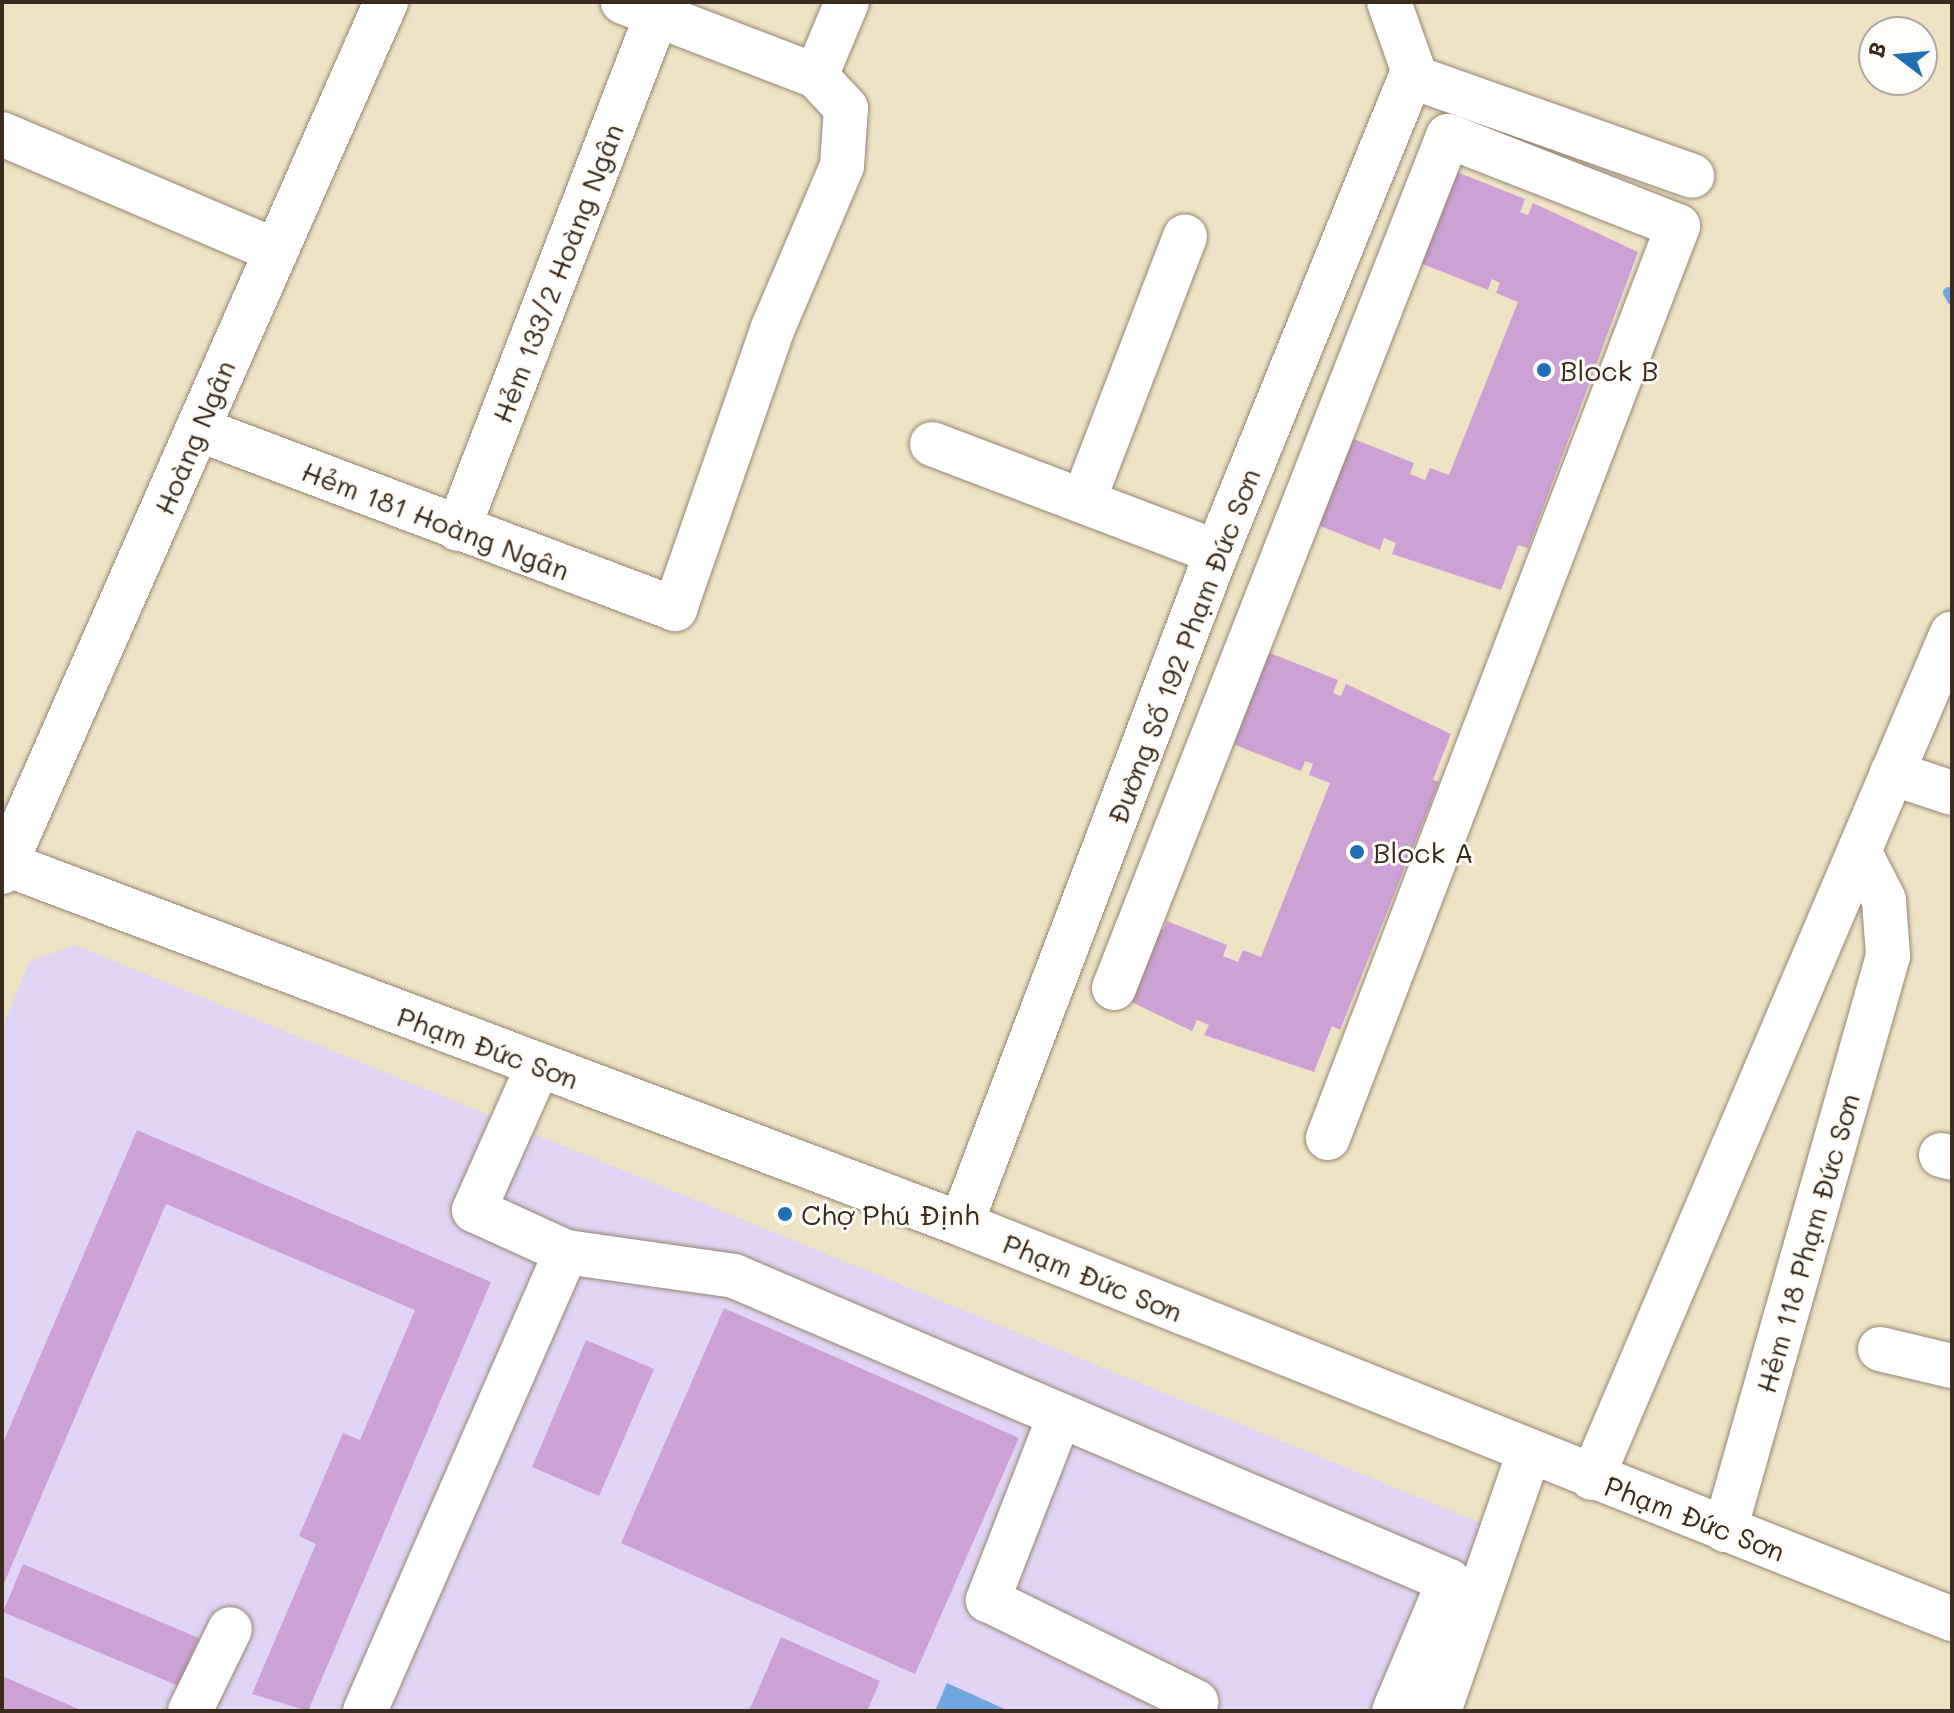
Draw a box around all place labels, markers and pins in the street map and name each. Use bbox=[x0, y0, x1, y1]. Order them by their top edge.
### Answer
place label: Block B bbox=[1560, 353, 1659, 387]
marker: Block B bbox=[1535, 361, 1553, 379]
place label: Block A bbox=[1373, 835, 1474, 869]
marker: Block A bbox=[1348, 843, 1366, 861]
place label: Chợ Phú Định bbox=[801, 1197, 980, 1231]
marker: Chợ Phú Định bbox=[776, 1205, 794, 1223]

